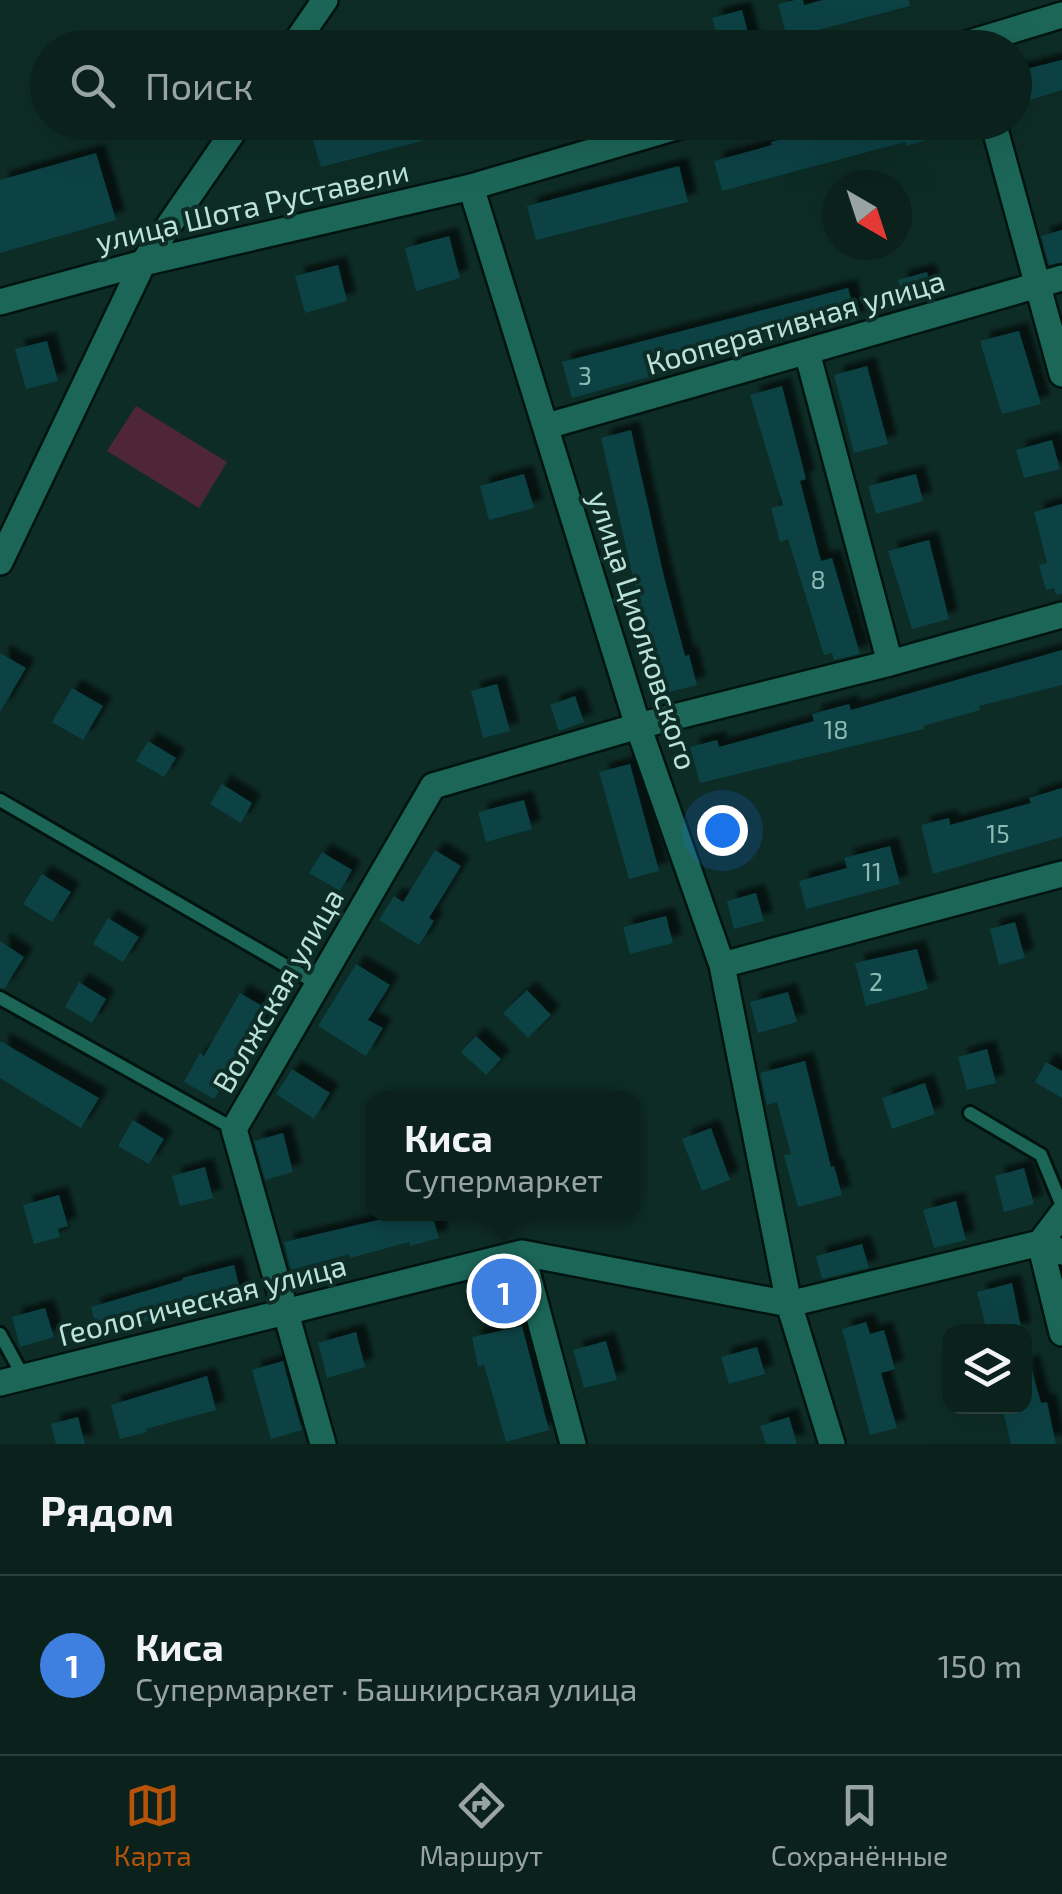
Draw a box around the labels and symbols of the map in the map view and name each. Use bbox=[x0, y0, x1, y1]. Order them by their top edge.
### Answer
street label: улица Шота Руставели bbox=[92, 151, 412, 259]
north arrow bbox=[822, 170, 912, 260]
street label: Кооперативная улица bbox=[641, 261, 949, 382]
house number: 3 bbox=[578, 360, 592, 390]
street label: улица Циолковского bbox=[581, 486, 706, 774]
house number: 8 bbox=[810, 564, 826, 594]
house number: 18 bbox=[823, 714, 849, 744]
your location bbox=[697, 805, 748, 856]
house number: 15 bbox=[986, 818, 1010, 848]
house number: 11 bbox=[862, 856, 882, 886]
street label: Волжская улица bbox=[204, 881, 351, 1099]
house number: 2 bbox=[869, 966, 883, 996]
street label: Геологическая улица bbox=[54, 1246, 350, 1353]
pin: 1 bbox=[472, 1254, 536, 1328]

